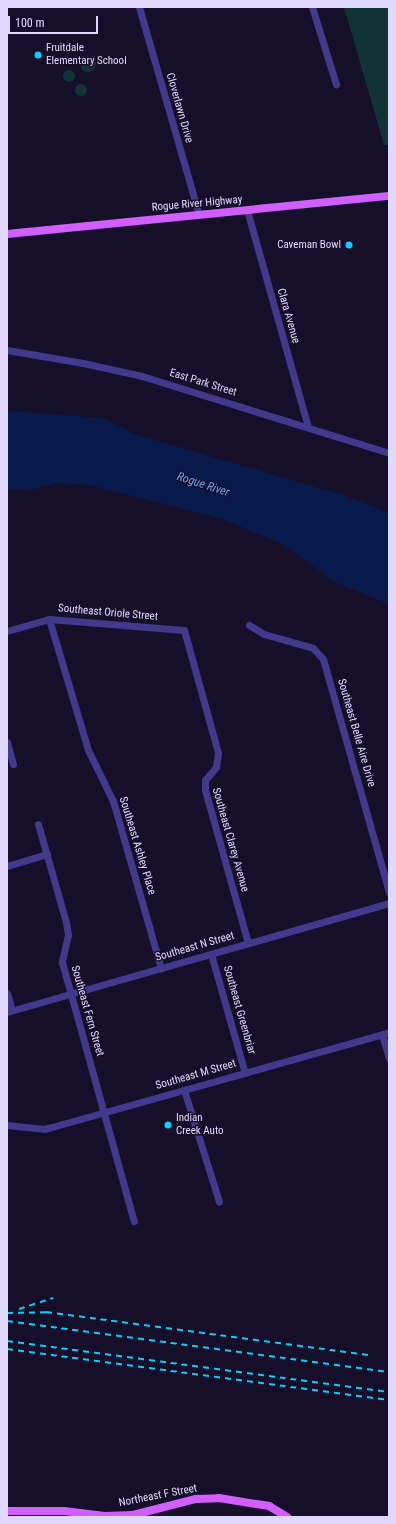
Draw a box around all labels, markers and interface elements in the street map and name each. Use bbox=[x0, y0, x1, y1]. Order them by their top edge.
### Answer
scale bar bbox=[10, 8, 100, 34]
text: 100 m bbox=[15, 16, 45, 30]
place label: Fruitdale Elementary School bbox=[46, 42, 127, 68]
marker: Fruitdale Elementary School bbox=[33, 50, 43, 60]
street label: Cloverlawn Drive bbox=[163, 72, 195, 144]
street label: Rogue River Highway bbox=[151, 193, 243, 215]
place label: Caveman Bowl bbox=[277, 238, 341, 252]
marker: Caveman Bowl bbox=[344, 240, 354, 250]
street label: Clara Avenue bbox=[274, 287, 302, 345]
street label: East Park Street bbox=[168, 367, 238, 399]
water label: Rogue River bbox=[175, 470, 231, 500]
street label: Southeast Oriole Street bbox=[57, 602, 159, 624]
street label: Southeast Belle Aire Drive bbox=[334, 677, 378, 789]
street label: Southeast Clarey Avenue bbox=[209, 787, 251, 893]
street label: Southeast Ashley Place bbox=[116, 795, 158, 897]
street label: Southeast N Street bbox=[154, 929, 236, 965]
street label: Southeast Fern Street bbox=[68, 964, 106, 1058]
street label: Southeast Greenbriar bbox=[220, 964, 258, 1056]
street label: Southeast M Street bbox=[154, 1057, 238, 1093]
place label: Indian Creek Auto bbox=[176, 1112, 224, 1138]
marker: Indian Creek Auto bbox=[163, 1120, 173, 1130]
street label: Northeast F Street bbox=[118, 1482, 198, 1510]

